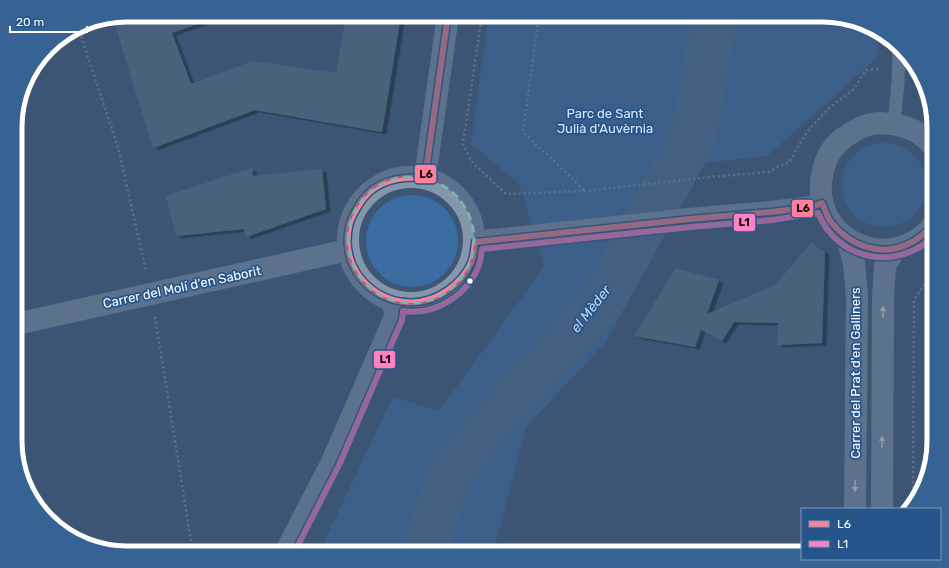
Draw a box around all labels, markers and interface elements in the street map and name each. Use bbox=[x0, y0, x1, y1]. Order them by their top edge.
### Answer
scale bar bbox=[10, 8, 87, 34]
text: 20 m bbox=[16, 15, 44, 29]
park label: Parc de Sant Julià d'Auvèrnia bbox=[557, 106, 653, 136]
line badge: L6 bbox=[414, 164, 437, 184]
text: L6 bbox=[419, 168, 433, 181]
line badge: L6 bbox=[791, 199, 814, 218]
text: L6 bbox=[796, 202, 810, 215]
line badge: L1 bbox=[733, 213, 756, 232]
text: L1 bbox=[738, 216, 750, 229]
street label: Carrer del Molí d'en Saborit bbox=[101, 263, 263, 311]
unlabelled marker bbox=[465, 276, 475, 286]
water label: el Mèder bbox=[567, 282, 615, 336]
street label: Carrer del Prat d'en Galliners bbox=[848, 287, 863, 459]
one-way arrow bbox=[880, 305, 886, 318]
line badge: L1 bbox=[373, 350, 396, 369]
text: L1 bbox=[379, 353, 391, 366]
one-way arrow bbox=[879, 435, 885, 448]
one-way arrow bbox=[852, 480, 858, 493]
legend bbox=[801, 508, 941, 560]
text: L6 bbox=[837, 517, 851, 531]
text: L1 bbox=[837, 537, 848, 551]

